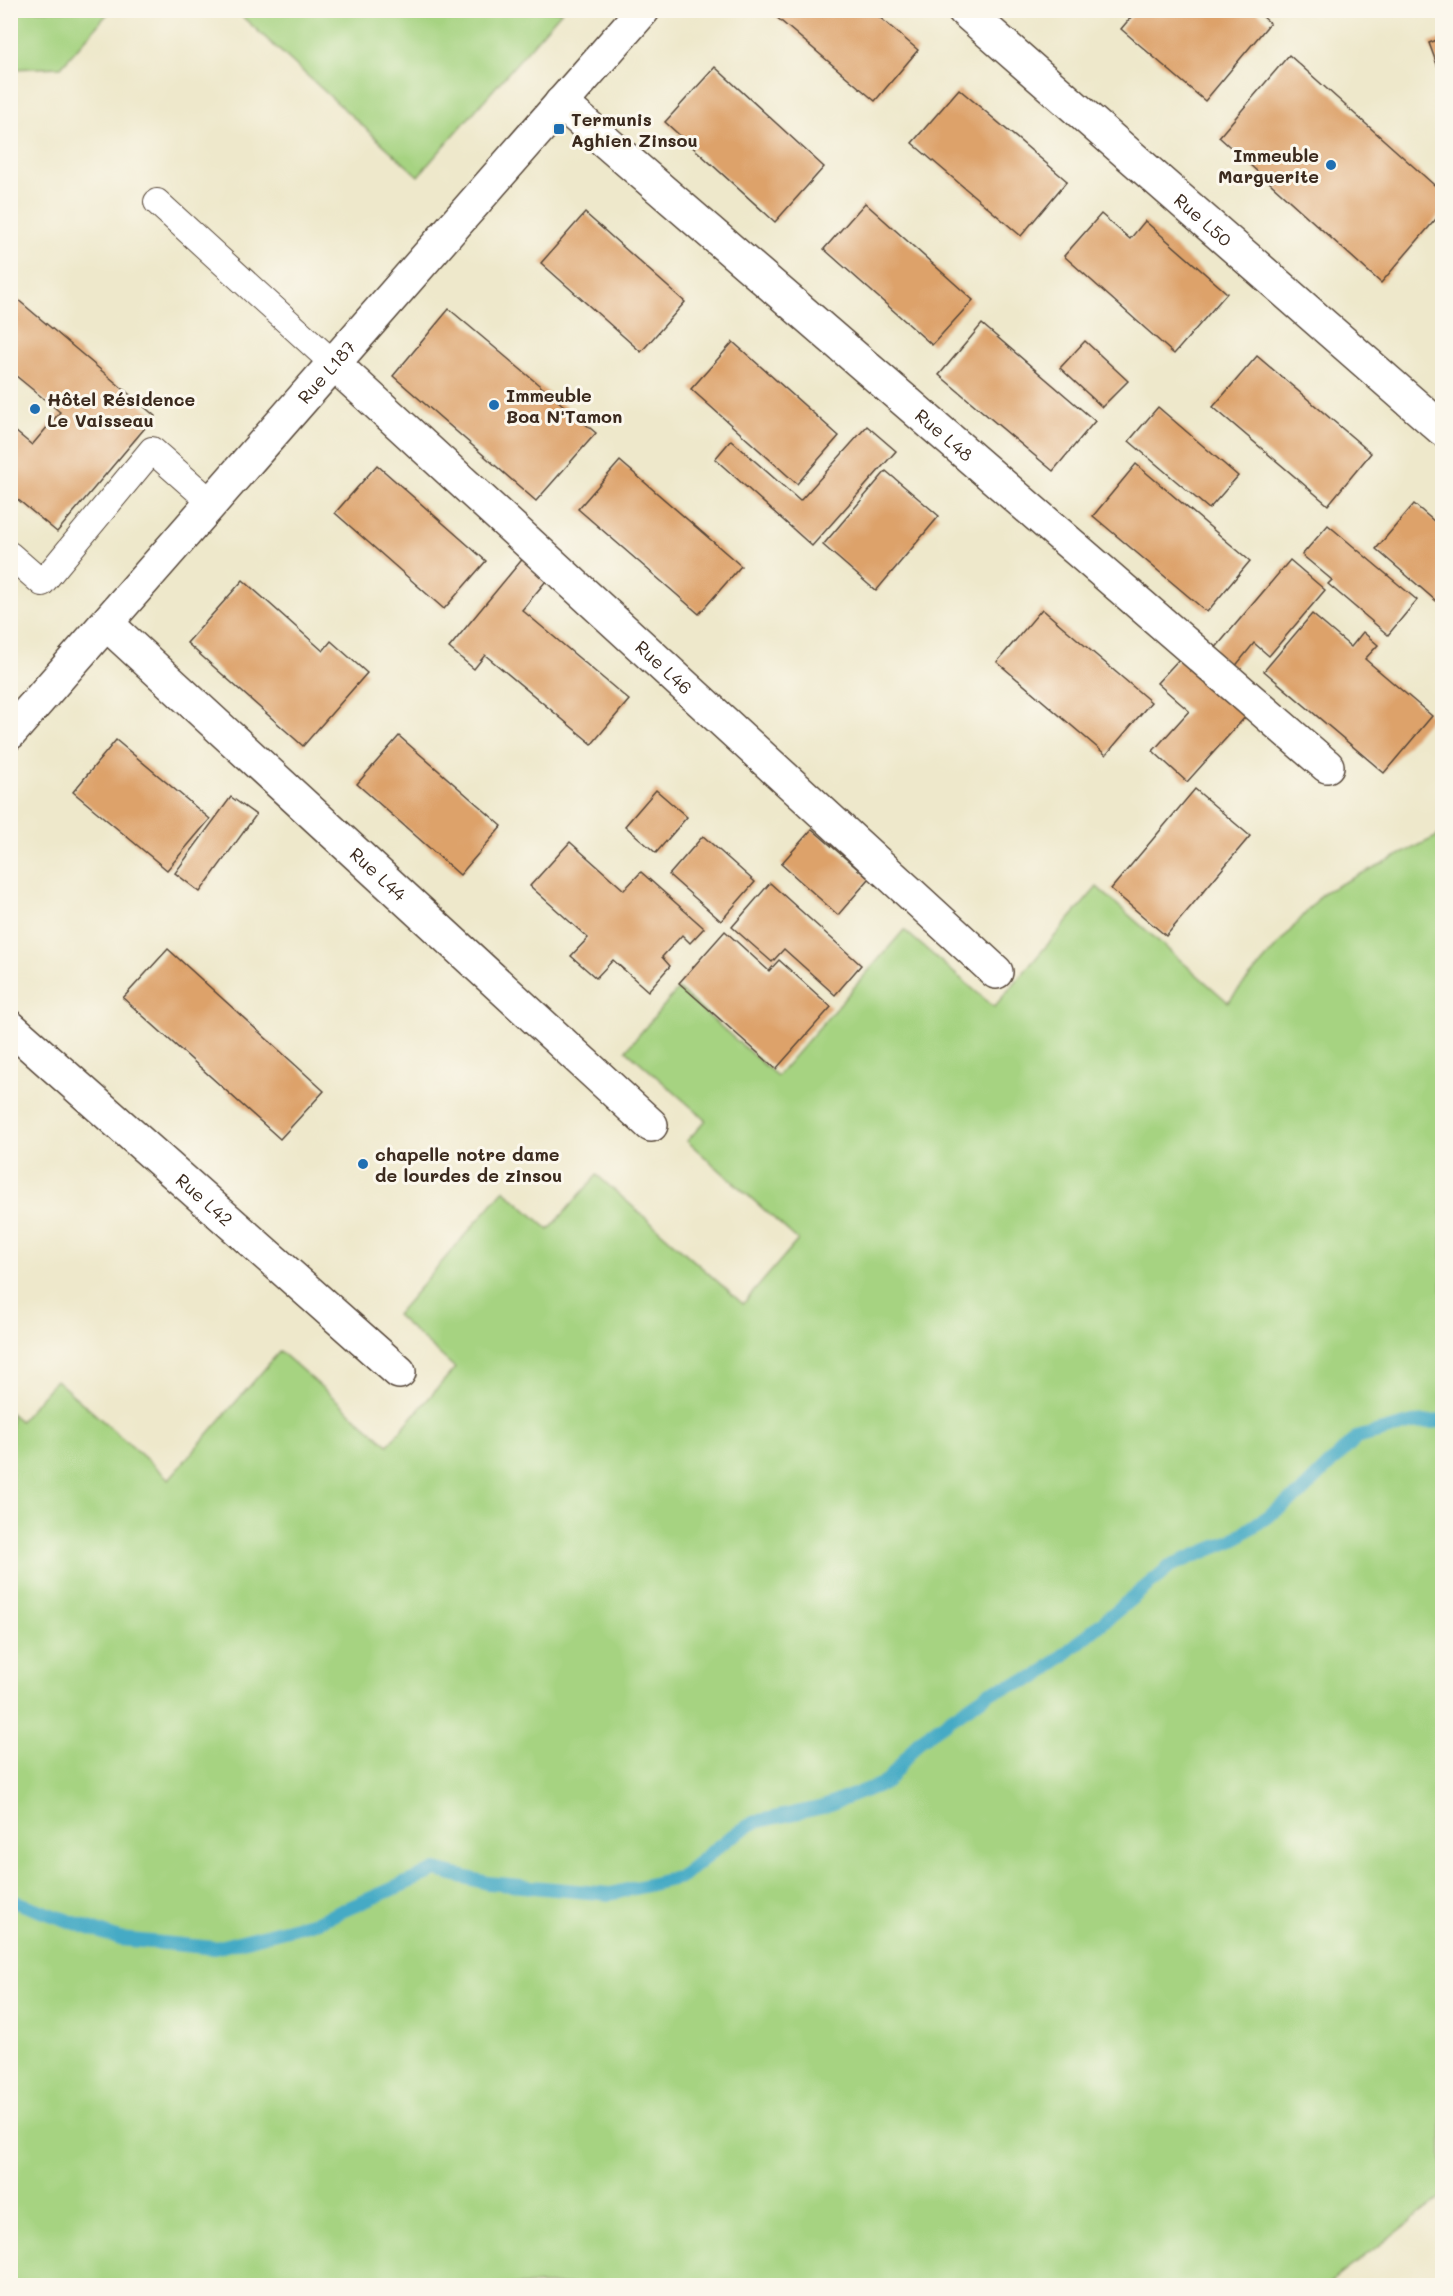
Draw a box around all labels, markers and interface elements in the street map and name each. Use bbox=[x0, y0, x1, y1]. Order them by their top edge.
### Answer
place label: Termunis Aghien Zinsou bbox=[571, 107, 698, 152]
marker: Termunis Aghien Zinsou bbox=[552, 122, 566, 136]
place label: Immeuble Marguerite bbox=[1218, 143, 1319, 188]
marker: Immeuble Marguerite bbox=[1324, 158, 1338, 172]
street label: Rue L50 bbox=[1169, 188, 1237, 252]
street label: Rue L187 bbox=[292, 335, 360, 409]
place label: Immeuble Boa N'Tamon bbox=[506, 383, 622, 428]
place label: Hôtel Résidence Le Vaisseau bbox=[47, 387, 195, 432]
marker: Immeuble Boa N'Tamon bbox=[487, 398, 501, 412]
marker: Hôtel Résidence Le Vaisseau bbox=[28, 402, 42, 416]
street label: Rue L48 bbox=[910, 403, 978, 467]
street label: Rue L46 bbox=[630, 635, 698, 699]
street label: Rue L44 bbox=[345, 842, 412, 906]
place label: chapelle notre dame de lourdes de zinsou bbox=[375, 1142, 562, 1187]
marker: chapelle notre dame de lourdes de zinsou bbox=[356, 1157, 370, 1171]
street label: Rue L42 bbox=[171, 1168, 238, 1231]

